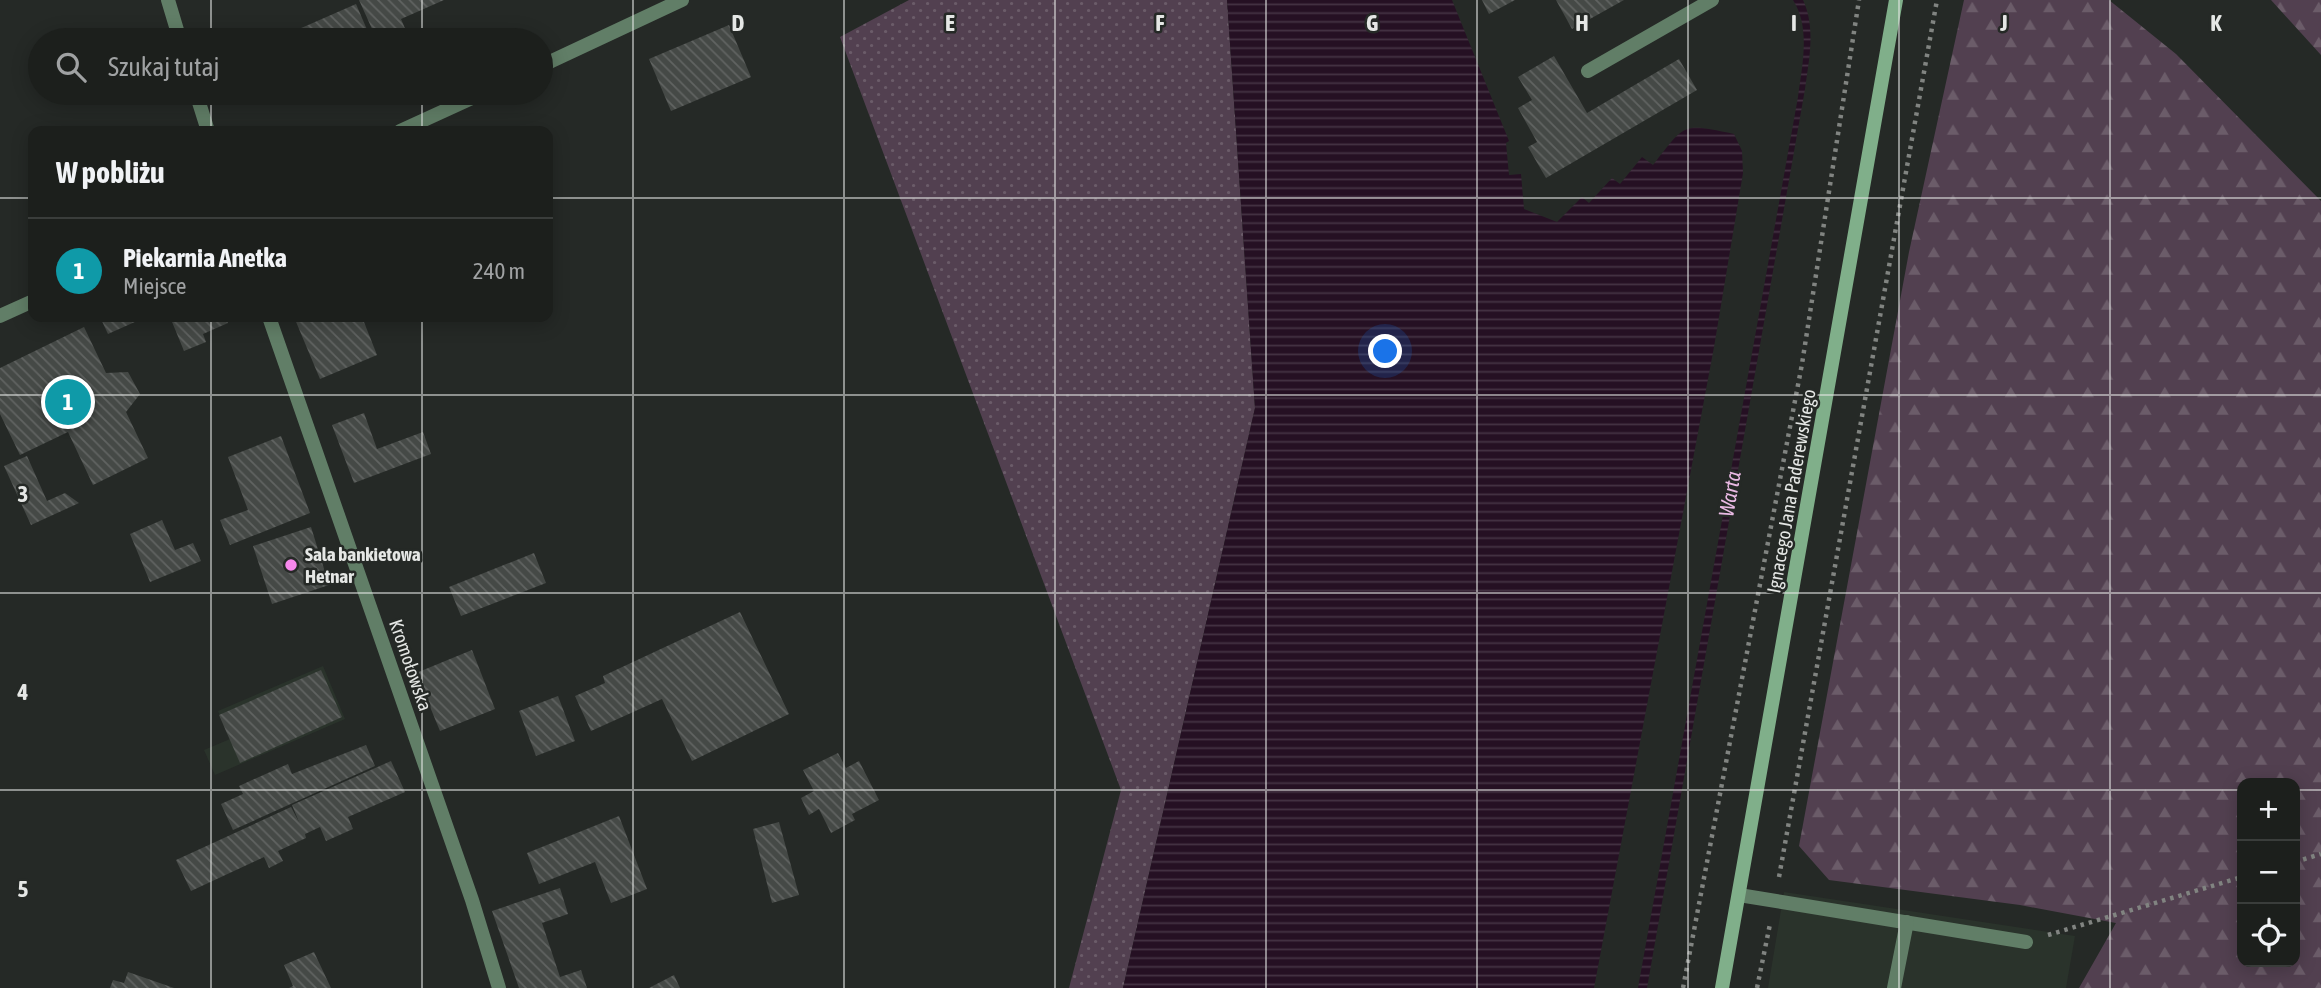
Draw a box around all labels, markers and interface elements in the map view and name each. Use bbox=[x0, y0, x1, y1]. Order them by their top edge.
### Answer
text: D bbox=[732, 10, 745, 36]
text: E bbox=[945, 10, 955, 36]
text: F bbox=[1155, 10, 1165, 36]
text: G bbox=[1366, 10, 1378, 36]
text: H bbox=[1575, 10, 1589, 36]
text: I bbox=[1791, 10, 1797, 36]
text: J bbox=[1999, 10, 2008, 36]
text: K bbox=[2210, 10, 2222, 36]
search box bbox=[28, 28, 553, 105]
icon: search bbox=[52, 48, 90, 86]
text: Szukaj tutaj bbox=[108, 52, 220, 82]
text: W pobliżu bbox=[56, 155, 165, 189]
text: Piekarnia Anetka bbox=[123, 243, 287, 273]
text: 1 bbox=[74, 258, 84, 284]
text: 240 m bbox=[473, 258, 525, 284]
text: Miejsce bbox=[123, 273, 187, 299]
your location bbox=[1368, 334, 1402, 368]
pin: 1 bbox=[45, 376, 91, 428]
street label: Ignacego Jana Paderewskiego bbox=[1762, 387, 1820, 595]
water label: Warta bbox=[1713, 469, 1745, 519]
text: 3 bbox=[18, 481, 28, 507]
place label: Sala bankietowa Hetnar bbox=[305, 543, 421, 587]
marker: Sala bankietowa Hetnar bbox=[283, 557, 299, 573]
street label: Kromołowska bbox=[385, 616, 437, 714]
text: 4 bbox=[17, 679, 29, 705]
map controls bbox=[2237, 778, 2300, 967]
button: + bbox=[2237, 778, 2300, 841]
button: − bbox=[2237, 841, 2300, 904]
text: 5 bbox=[18, 876, 29, 902]
button: locate bbox=[2237, 904, 2300, 967]

